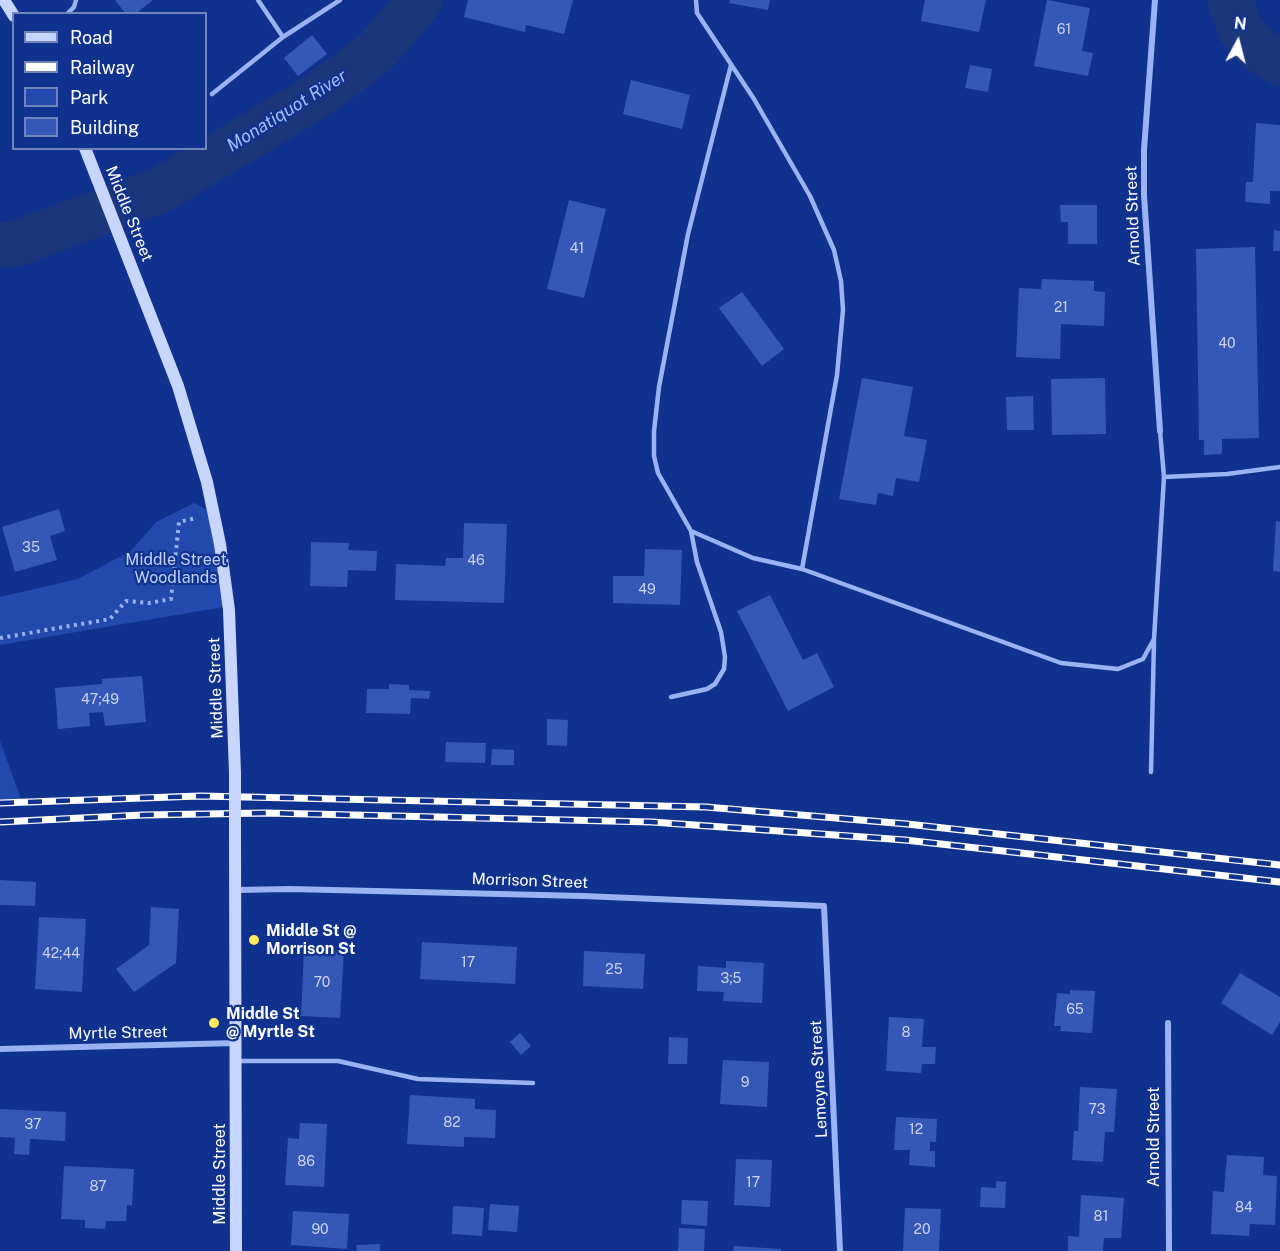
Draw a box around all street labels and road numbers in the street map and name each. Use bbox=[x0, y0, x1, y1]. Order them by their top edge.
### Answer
street label: Middle Street bbox=[101, 163, 157, 265]
street label: Arnold Street bbox=[1122, 165, 1144, 267]
street label: Middle Street bbox=[205, 637, 227, 739]
street label: Morrison Street bbox=[471, 869, 589, 893]
street label: Lemoyne Street bbox=[806, 1019, 832, 1139]
street label: Myrtle Street bbox=[68, 1023, 168, 1043]
street label: Arnold Street bbox=[1144, 1087, 1164, 1187]
street label: Middle Street bbox=[210, 1123, 230, 1225]

